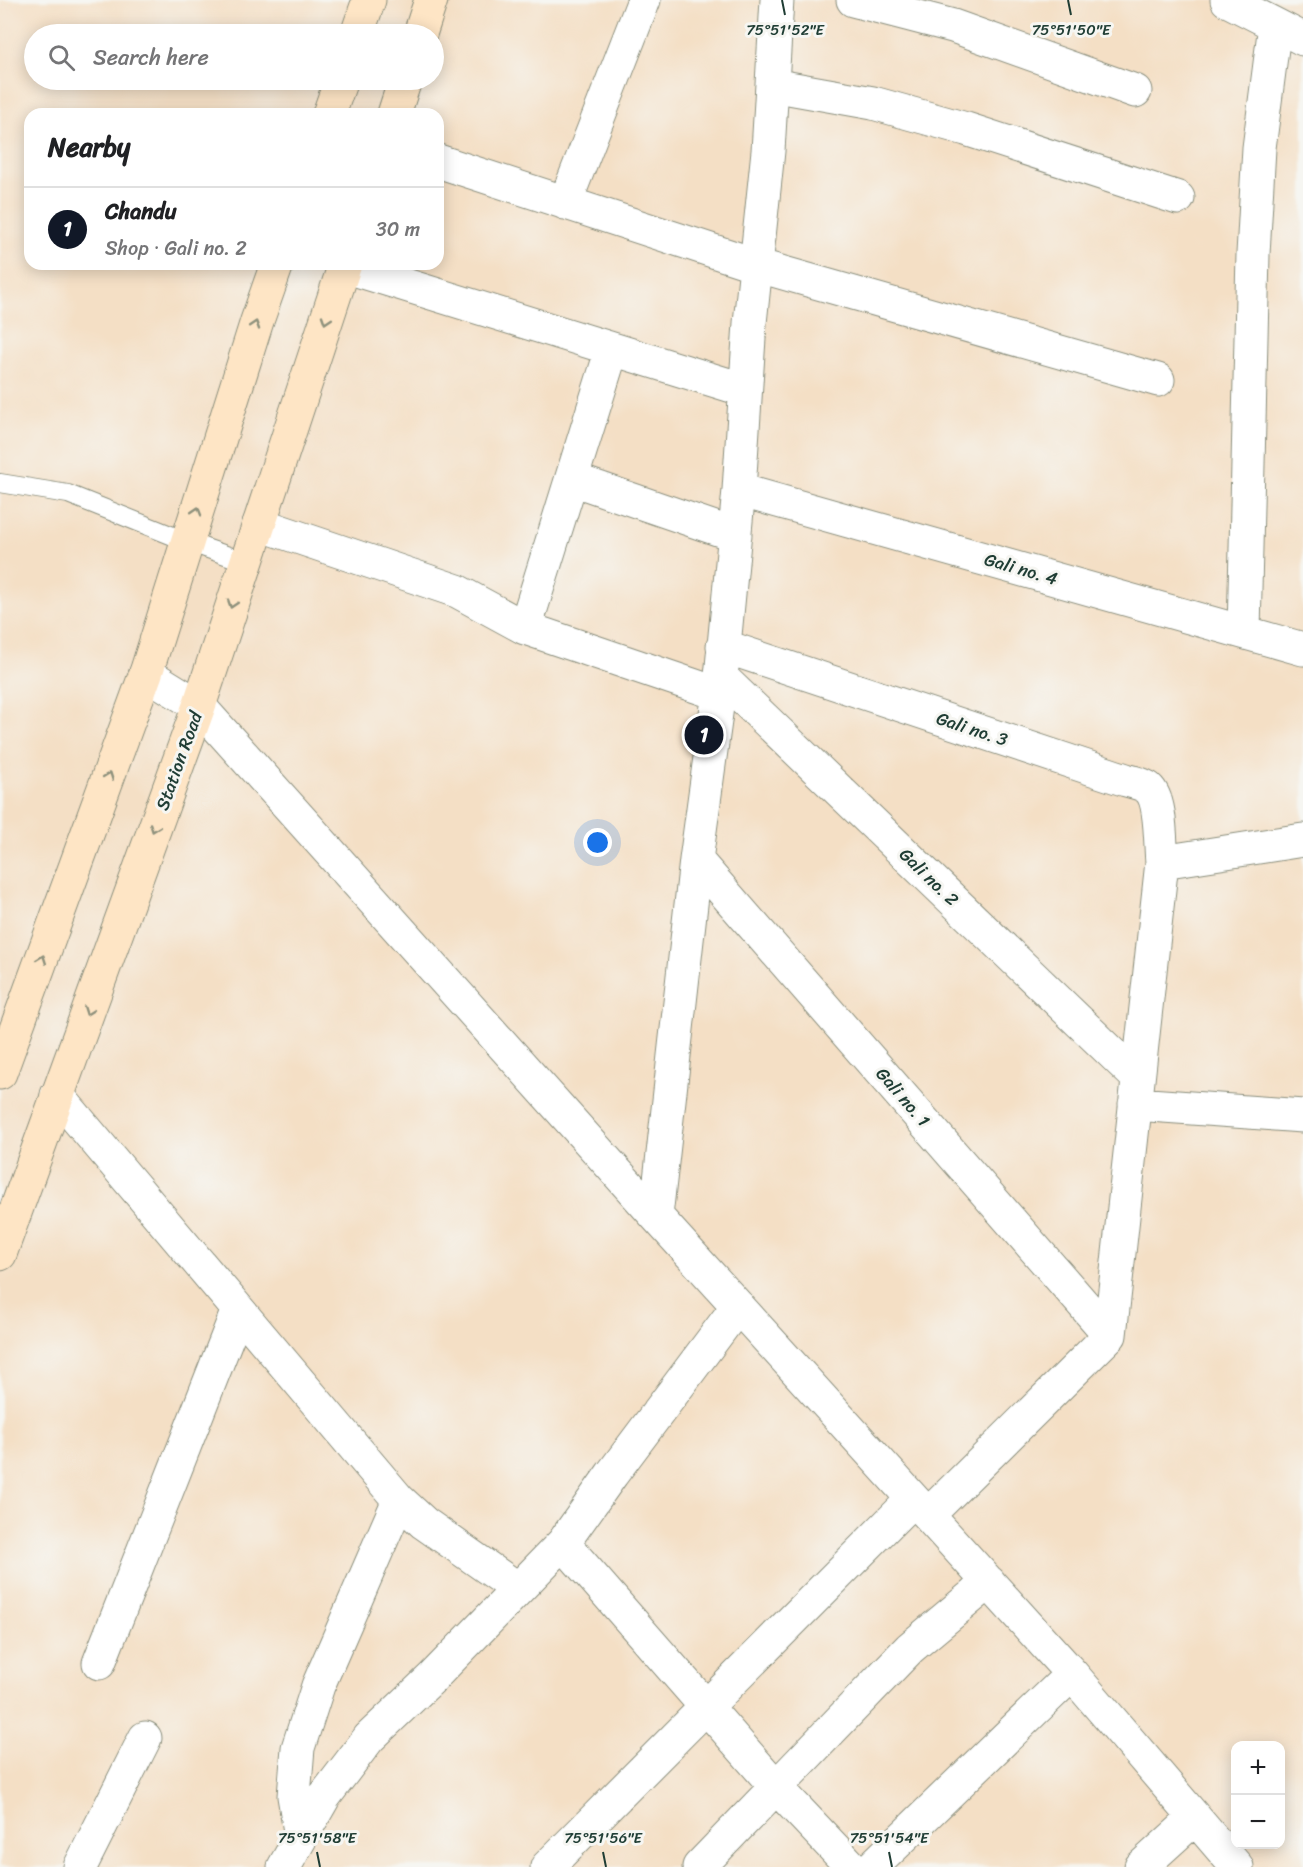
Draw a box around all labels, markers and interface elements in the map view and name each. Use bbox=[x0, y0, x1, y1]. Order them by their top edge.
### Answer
text: 75°51'52"E bbox=[746, 17, 826, 43]
text: 75°51'50"E bbox=[1032, 17, 1112, 43]
search box bbox=[24, 24, 444, 90]
text: Search here bbox=[93, 38, 209, 77]
icon: search bbox=[45, 41, 78, 74]
text: Nearby bbox=[48, 124, 130, 170]
text: Chandu bbox=[105, 192, 177, 231]
text: 1 bbox=[63, 212, 72, 247]
text: 30 m bbox=[376, 212, 420, 247]
text: Shop · Gali no. 2 bbox=[105, 231, 247, 266]
one-way arrow bbox=[321, 314, 334, 325]
one-way arrow bbox=[248, 320, 261, 331]
one-way arrow bbox=[190, 506, 202, 517]
street label: Gali no. 4 bbox=[981, 543, 1061, 595]
one-way arrow bbox=[227, 599, 240, 609]
street label: Gali no. 3 bbox=[932, 702, 1012, 756]
street label: Station Road bbox=[146, 706, 212, 815]
pin: 1 bbox=[684, 712, 724, 758]
one-way arrow bbox=[101, 771, 114, 782]
one-way arrow bbox=[149, 822, 162, 833]
your location bbox=[583, 828, 612, 857]
street label: Gali no. 2 bbox=[891, 840, 967, 914]
one-way arrow bbox=[34, 954, 47, 965]
one-way arrow bbox=[82, 1006, 95, 1016]
street label: Gali no. 1 bbox=[867, 1060, 939, 1135]
map controls bbox=[1231, 1741, 1285, 1849]
button: + bbox=[1231, 1741, 1285, 1795]
button: − bbox=[1231, 1795, 1285, 1849]
text: 75°51'58"E bbox=[278, 1825, 358, 1851]
text: 75°51'56"E bbox=[564, 1825, 643, 1851]
text: 75°51'54"E bbox=[850, 1825, 930, 1851]

